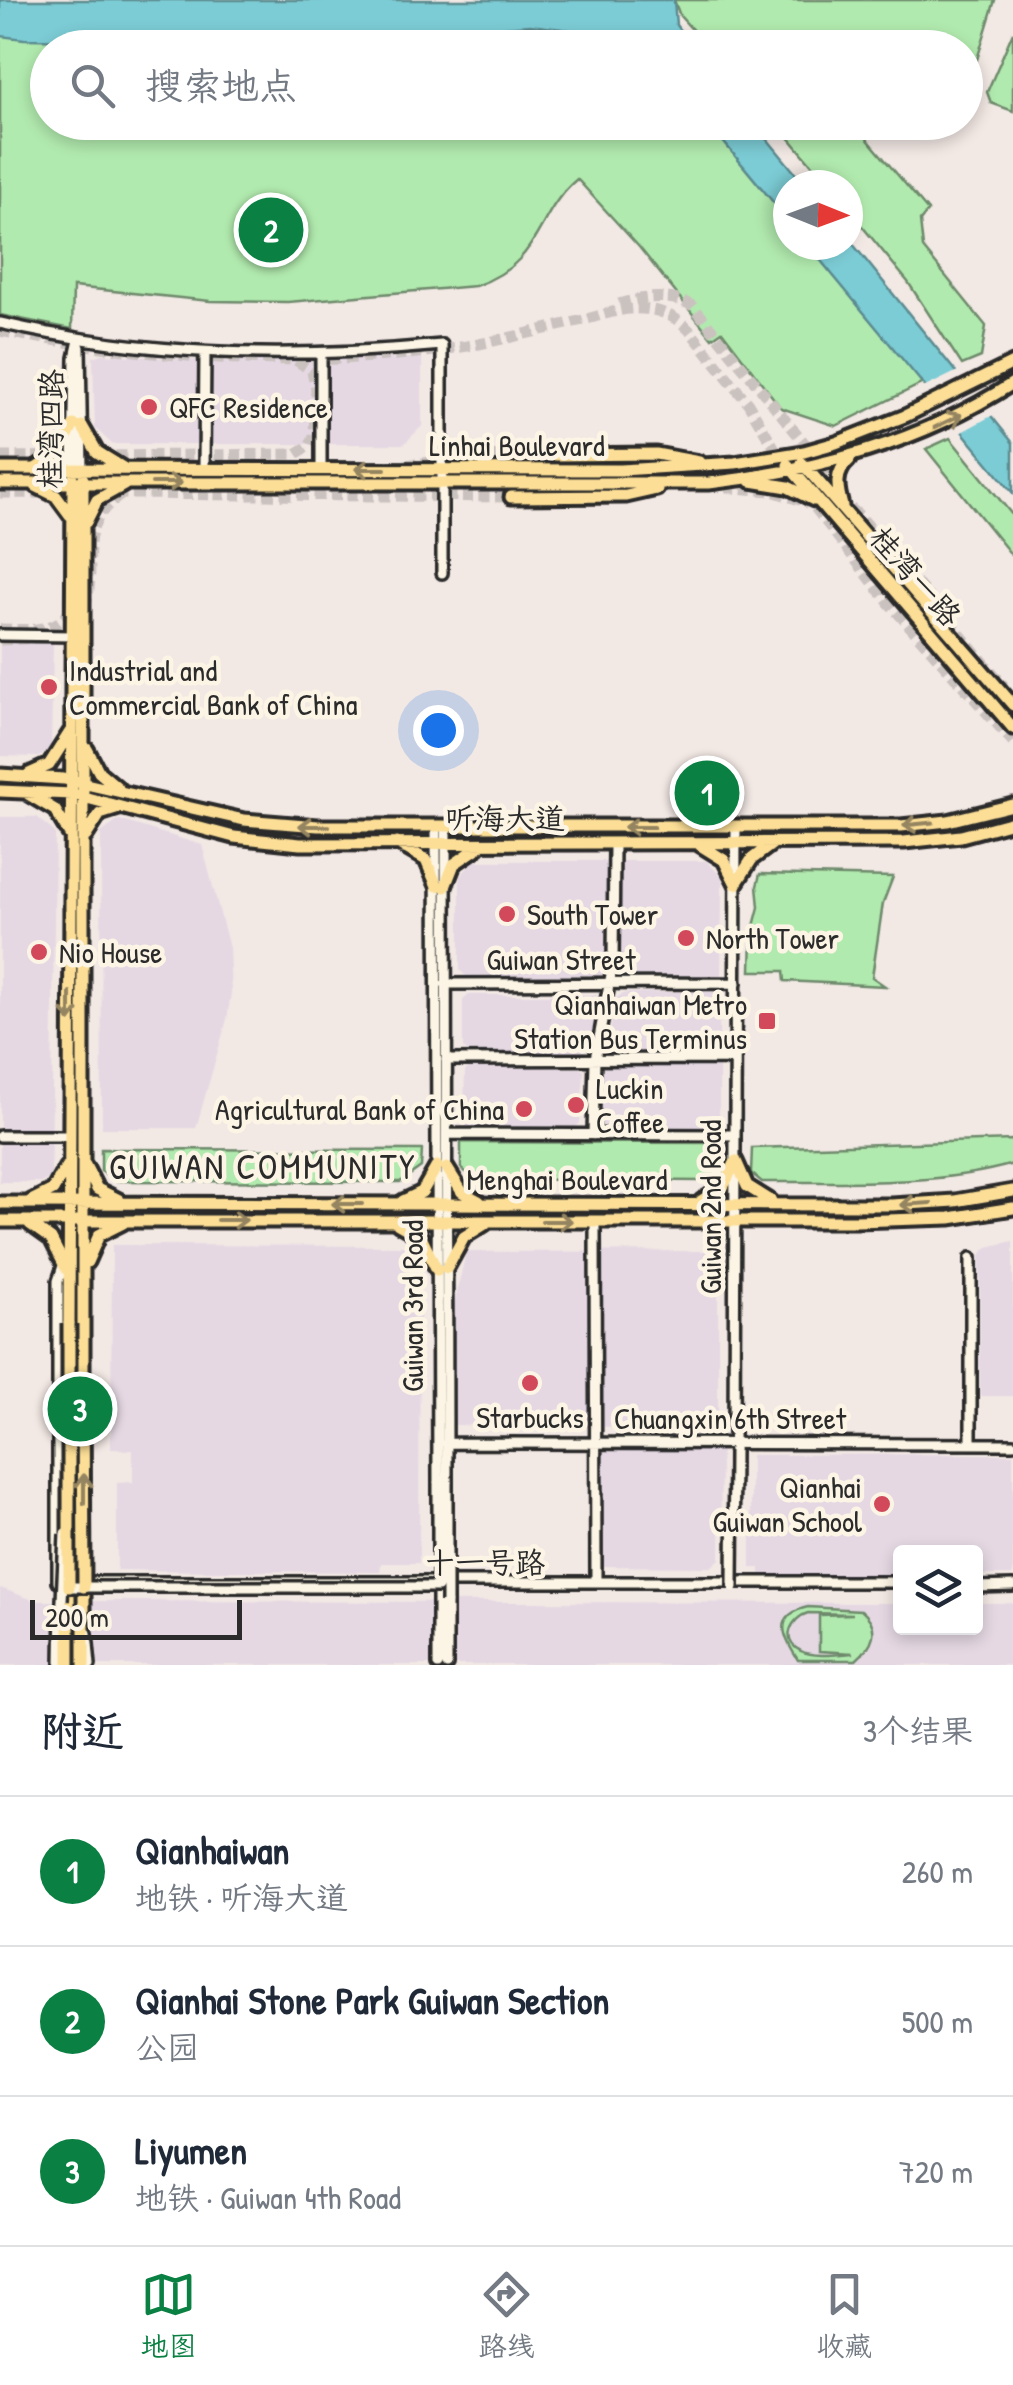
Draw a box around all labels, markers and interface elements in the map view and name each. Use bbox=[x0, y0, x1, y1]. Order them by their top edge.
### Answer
search box bbox=[30, 30, 983, 140]
icon: search bbox=[65, 58, 120, 113]
text: 搜索地点 bbox=[145, 59, 297, 111]
north arrow bbox=[773, 170, 863, 260]
pin: 2 bbox=[238, 192, 304, 268]
street label: 桂湾四路 bbox=[29, 369, 71, 489]
place label: QFC Residence bbox=[169, 387, 328, 427]
marker: QFC Residence bbox=[138, 396, 160, 418]
one-way arrow bbox=[932, 411, 962, 430]
street label: Linhai Boulevard bbox=[429, 425, 605, 465]
one-way arrow bbox=[355, 460, 388, 478]
one-way arrow bbox=[150, 474, 183, 492]
street label: 桂湾一路 bbox=[862, 518, 970, 634]
place label: Industrial and Commercial Bank of China bbox=[69, 650, 358, 724]
marker: Industrial and Commercial Bank of China bbox=[38, 676, 60, 698]
your location bbox=[413, 705, 464, 756]
pin: 1 bbox=[674, 756, 740, 830]
street label: 听海大道 bbox=[445, 798, 565, 838]
one-way arrow bbox=[902, 815, 934, 834]
one-way arrow bbox=[298, 816, 330, 835]
one-way arrow bbox=[623, 818, 656, 836]
place label: South Tower bbox=[527, 894, 659, 934]
marker: South Tower bbox=[496, 903, 518, 925]
place label: North Tower bbox=[706, 918, 839, 958]
marker: North Tower bbox=[675, 927, 697, 949]
place label: Nio House bbox=[59, 932, 162, 972]
street label: Guiwan Street bbox=[486, 939, 636, 979]
marker: Nio House bbox=[28, 941, 50, 963]
place label: Qianhaiwan Metro Station Bus Terminus bbox=[514, 984, 747, 1058]
one-way arrow bbox=[60, 990, 80, 1022]
marker: Qianhaiwan Metro Station Bus Terminus bbox=[756, 1010, 778, 1032]
place label: Luckin Coffee bbox=[596, 1068, 664, 1142]
place label: Agricultural Bank of China bbox=[215, 1089, 504, 1129]
marker: Luckin Coffee bbox=[565, 1094, 587, 1116]
marker: Agricultural Bank of China bbox=[513, 1098, 535, 1120]
street label: Guiwan 2nd Road bbox=[690, 1119, 730, 1294]
district label: GUIWAN COMMUNITY bbox=[109, 1143, 417, 1190]
street label: Menghai Boulevard bbox=[467, 1159, 668, 1199]
one-way arrow bbox=[331, 1194, 364, 1214]
one-way arrow bbox=[901, 1195, 933, 1214]
one-way arrow bbox=[214, 1210, 247, 1230]
one-way arrow bbox=[540, 1212, 572, 1230]
street label: Guiwan 3rd Road bbox=[392, 1220, 432, 1392]
pin: 3 bbox=[48, 1372, 112, 1446]
marker: Starbucks bbox=[519, 1372, 541, 1394]
place label: Starbucks bbox=[476, 1397, 584, 1437]
street label: Chuangxin 6th Street bbox=[614, 1398, 847, 1438]
place label: Qianhai Guiwan School bbox=[713, 1467, 862, 1541]
one-way arrow bbox=[74, 1474, 94, 1506]
marker: Qianhai Guiwan School bbox=[871, 1493, 893, 1515]
street label: 十一号路 bbox=[425, 1542, 545, 1582]
map controls bbox=[893, 1545, 983, 1635]
button: layers bbox=[893, 1545, 983, 1635]
scale bar bbox=[30, 1595, 242, 1640]
text: 200 m bbox=[45, 1598, 109, 1636]
text: 附近 bbox=[40, 1702, 124, 1759]
text: 3个结果 bbox=[863, 1709, 973, 1752]
text: Qianhaiwan bbox=[135, 1824, 290, 1876]
text: 1 bbox=[67, 1850, 78, 1893]
text: 260 m bbox=[902, 1850, 973, 1893]
text: 地铁 · 听海大道 bbox=[135, 1876, 348, 1919]
text: Qianhai Stone Park Guiwan Section bbox=[135, 1974, 610, 2026]
text: 2 bbox=[65, 2000, 80, 2043]
text: 500 m bbox=[902, 2000, 973, 2043]
text: 公园 bbox=[135, 2026, 199, 2069]
text: Liyumen bbox=[135, 2124, 247, 2176]
text: 3 bbox=[65, 2150, 80, 2193]
text: 720 m bbox=[899, 2150, 973, 2193]
text: 地铁 · Guiwan 4th Road bbox=[135, 2176, 401, 2219]
tab: 地图 bbox=[141, 2267, 197, 2365]
tab: 路线 bbox=[478, 2267, 534, 2365]
tab: 收藏 bbox=[816, 2267, 872, 2365]

